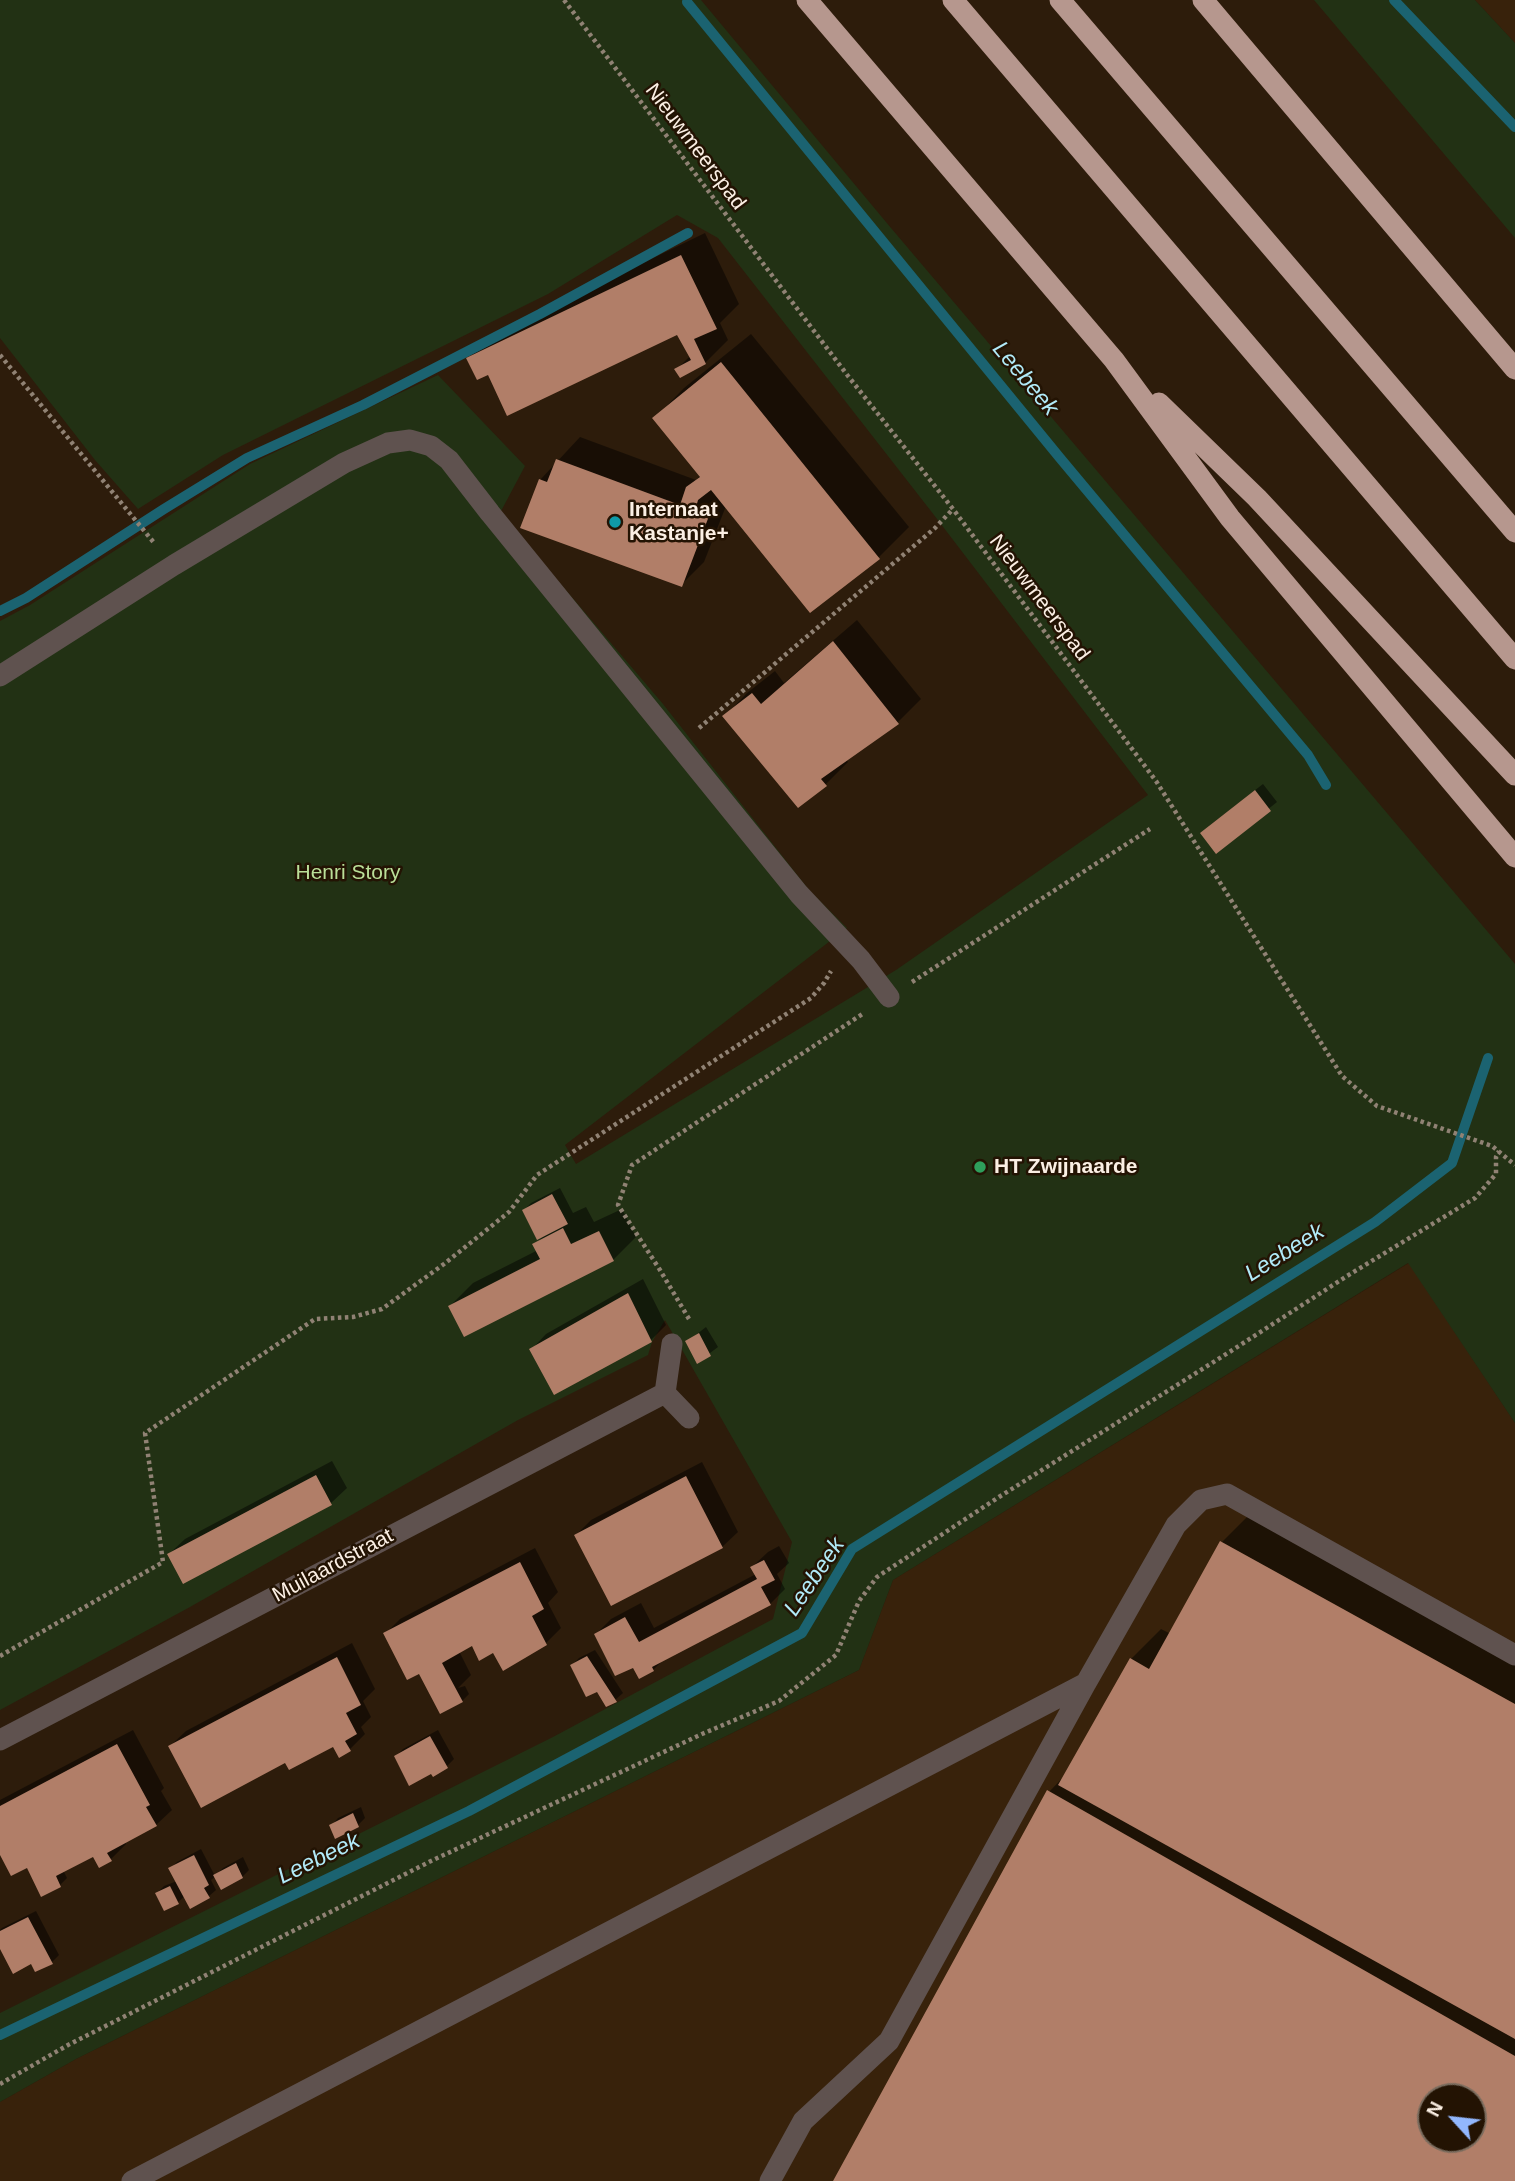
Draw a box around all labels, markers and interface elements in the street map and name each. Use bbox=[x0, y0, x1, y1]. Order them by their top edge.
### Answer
street label: Nieuwmeerspad bbox=[639, 79, 751, 215]
water label: Leebeek bbox=[986, 336, 1064, 422]
place label: Internaat Kastanje+ bbox=[629, 497, 729, 547]
marker: Internaat Kastanje+ bbox=[607, 514, 623, 530]
street label: Nieuwmeerspad bbox=[983, 530, 1095, 666]
park label: Henri Story bbox=[295, 860, 401, 886]
place label: HT Zwijnaarde bbox=[994, 1154, 1138, 1180]
marker: HT Zwijnaarde bbox=[972, 1159, 988, 1175]
water label: Leebeek bbox=[1240, 1218, 1330, 1288]
street label: Muilaardstraat bbox=[268, 1524, 398, 1608]
water label: Leebeek bbox=[779, 1533, 851, 1621]
water label: Leebeek bbox=[273, 1827, 365, 1891]
north arrow bbox=[1417, 2083, 1487, 2153]
text: N bbox=[1422, 2098, 1447, 2120]

